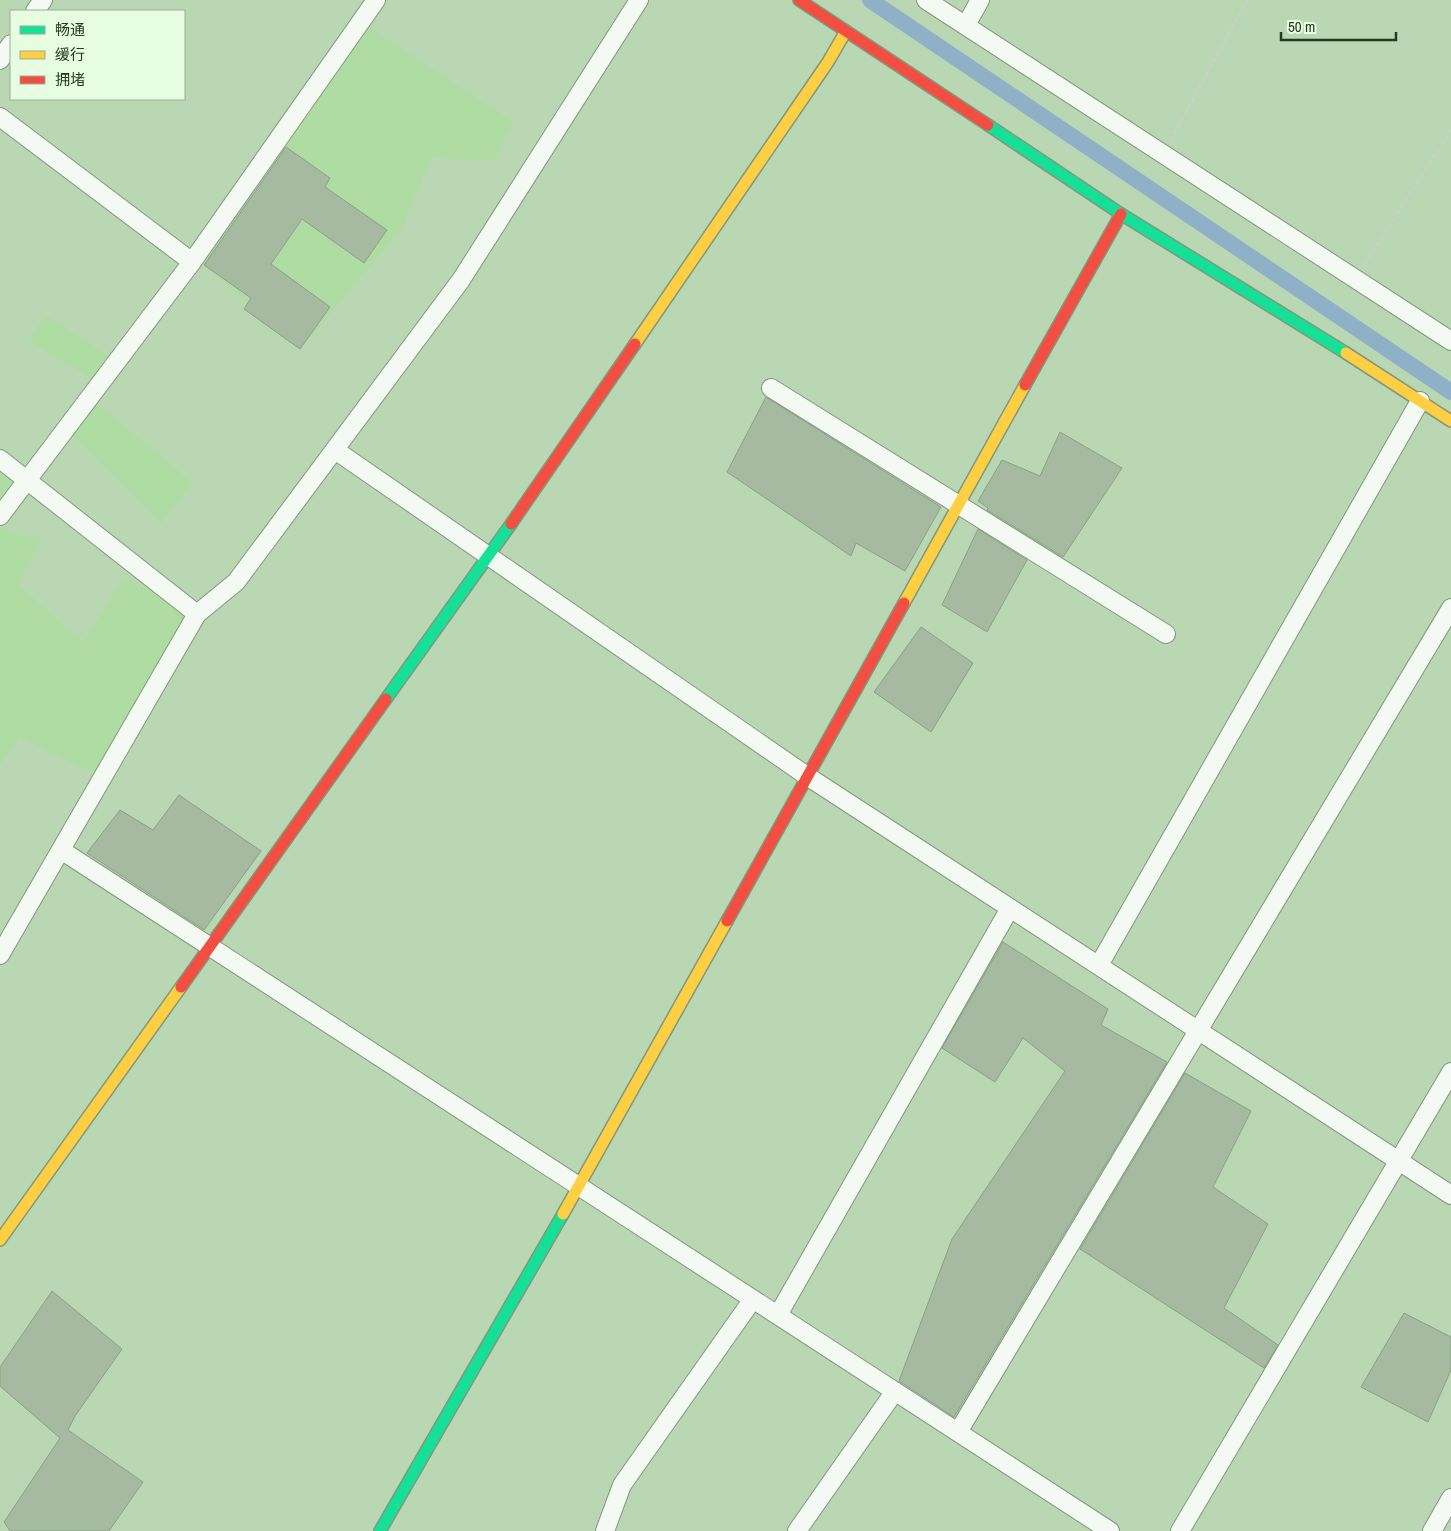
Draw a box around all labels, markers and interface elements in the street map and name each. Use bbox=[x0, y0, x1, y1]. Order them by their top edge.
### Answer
legend bbox=[10, 10, 185, 100]
scale bar bbox=[1281, 10, 1396, 42]
text: 50 m bbox=[1288, 16, 1315, 37]
text: 畅通 bbox=[55, 19, 85, 40]
text: 缓行 bbox=[55, 44, 85, 65]
text: 拥堵 bbox=[55, 69, 85, 90]

